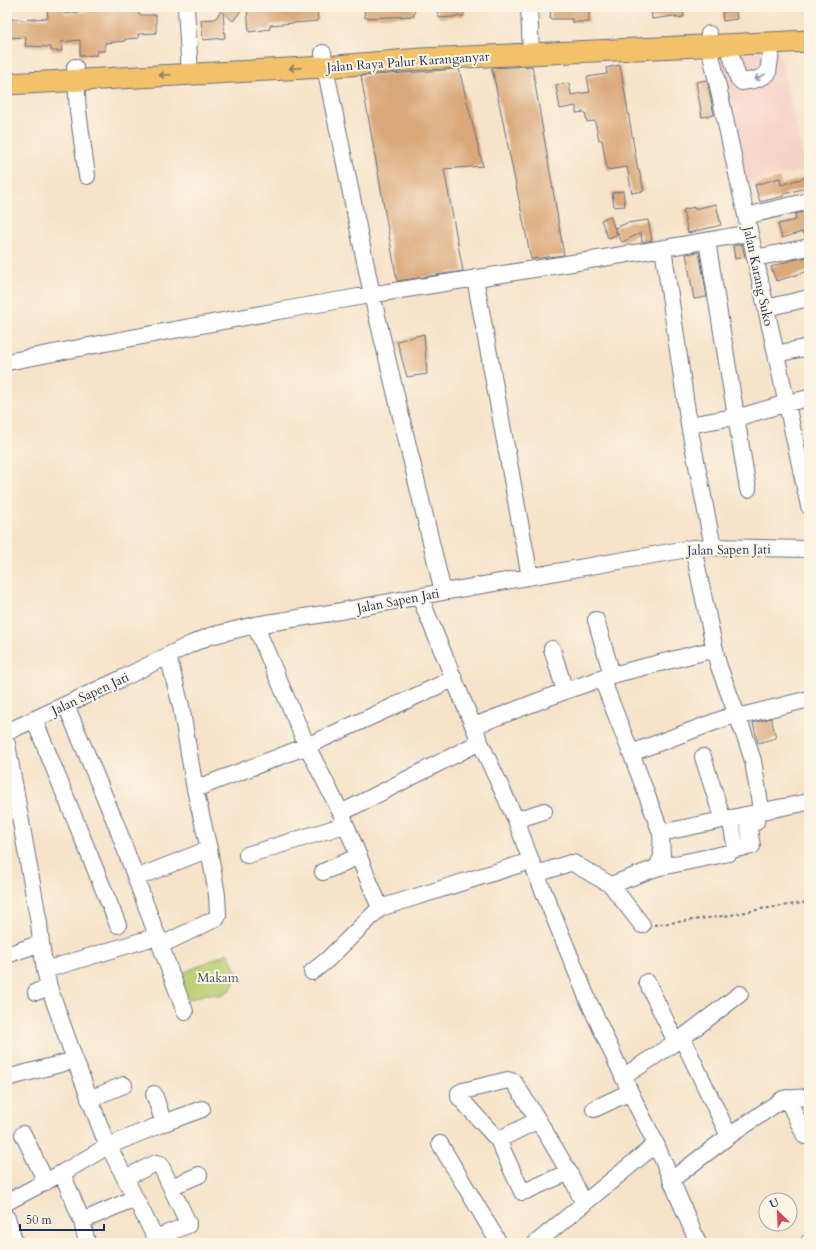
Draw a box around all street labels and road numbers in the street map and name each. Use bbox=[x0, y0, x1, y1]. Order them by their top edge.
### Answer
street label: Jalan Raya Palur Karanganyar bbox=[324, 47, 490, 77]
street label: Jalan Karang Suko bbox=[738, 223, 777, 328]
street label: Jalan Sapen Jati bbox=[685, 540, 771, 560]
street label: Jalan Sapen Jati bbox=[354, 584, 441, 618]
street label: Jalan Sapen Jati bbox=[47, 668, 132, 721]

